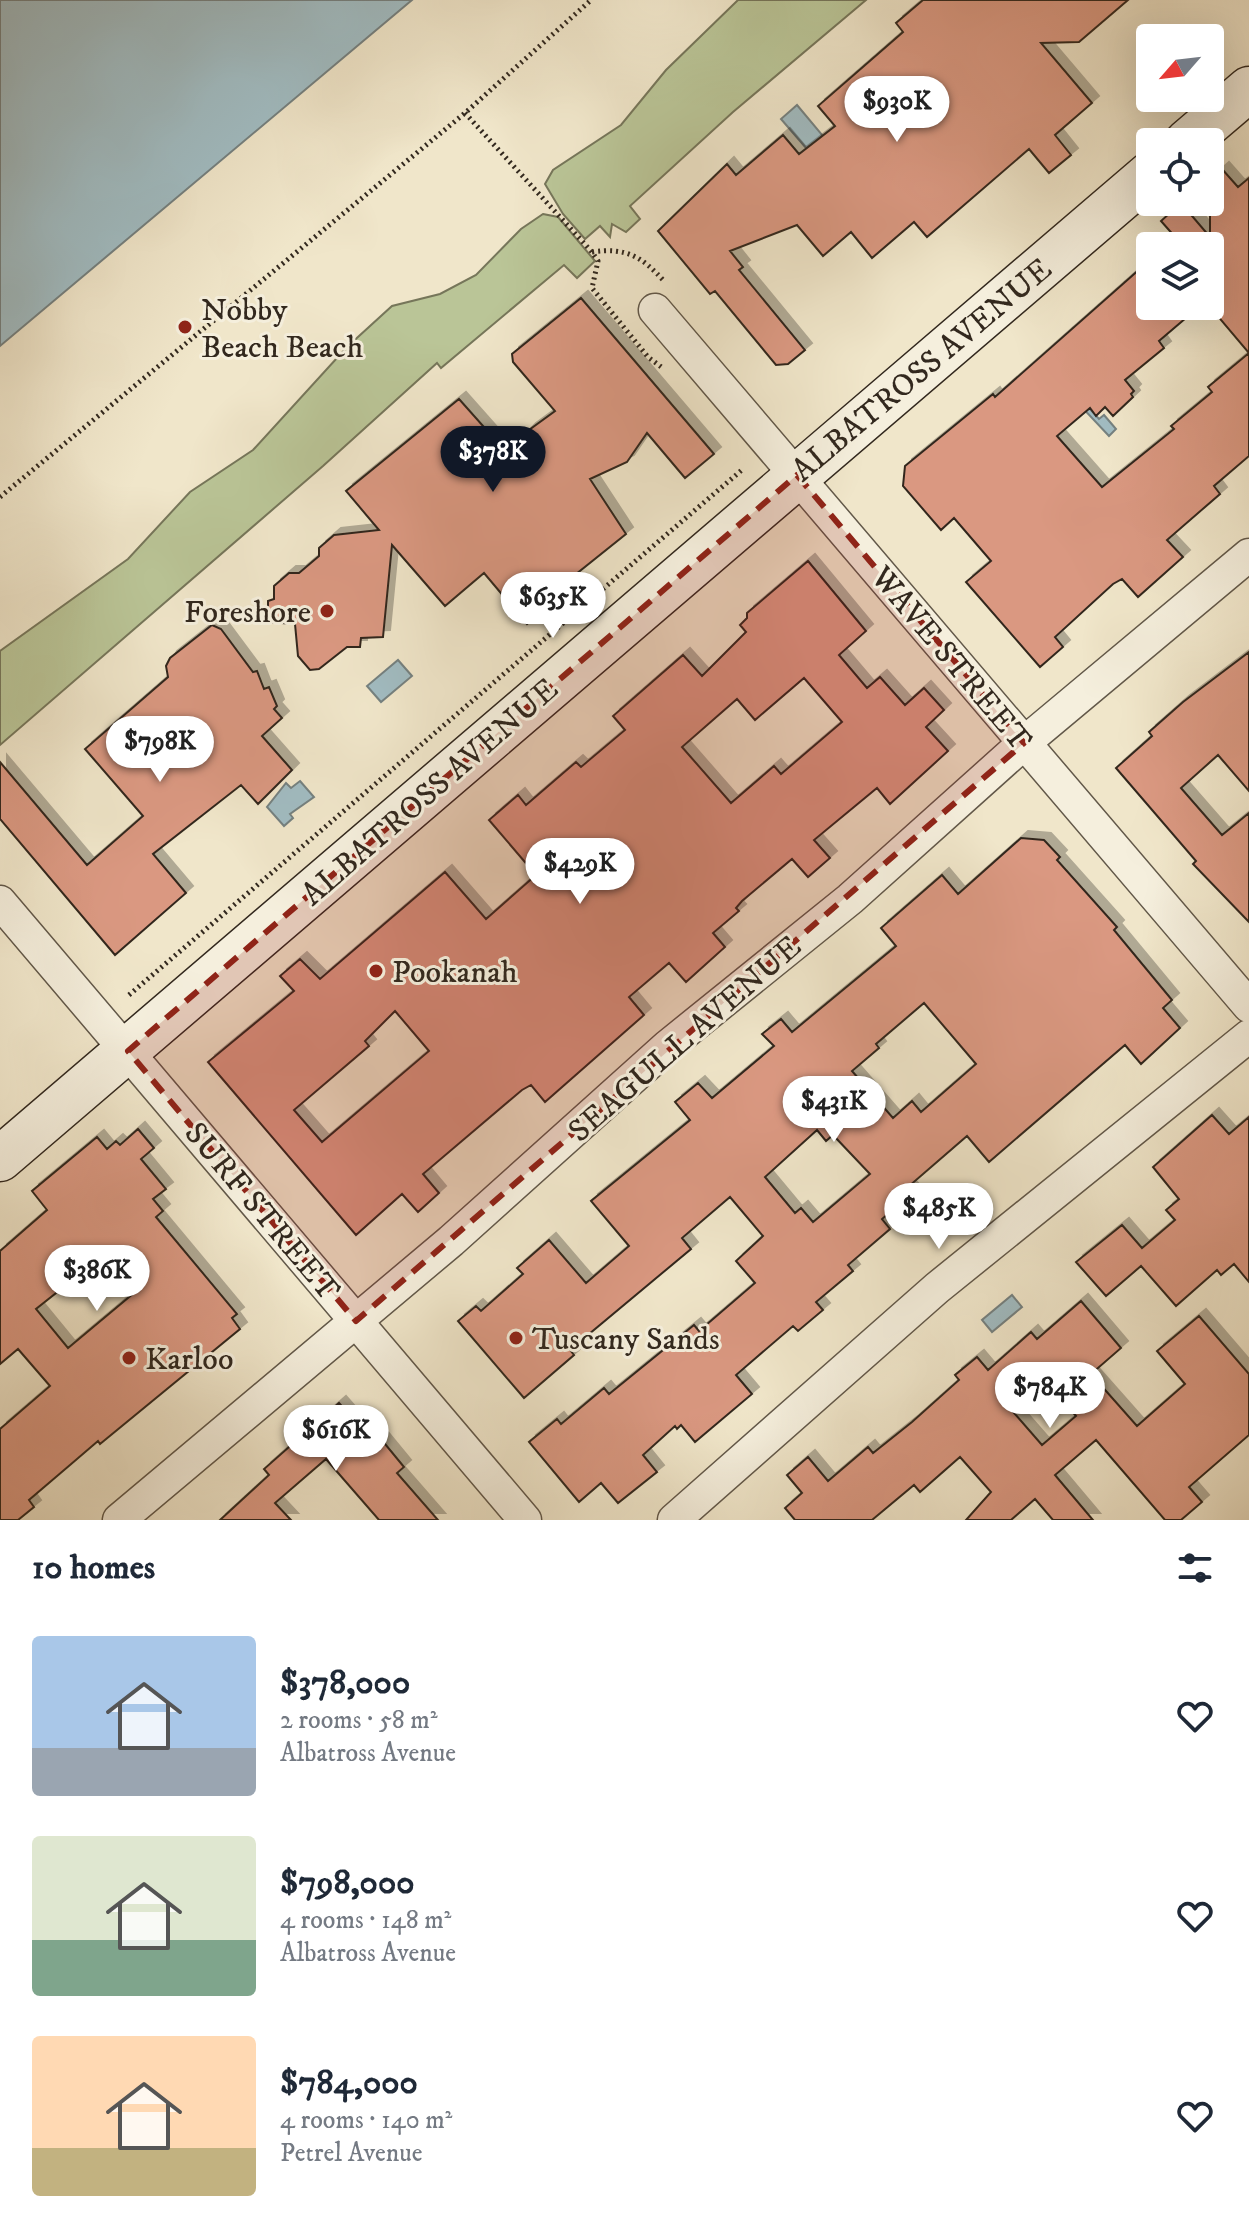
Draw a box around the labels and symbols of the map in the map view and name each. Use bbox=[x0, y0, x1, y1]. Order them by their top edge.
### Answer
north arrow bbox=[1136, 24, 1224, 112]
pin: $930K bbox=[841, 76, 953, 144]
street label: ALBATROSS AVENUE bbox=[784, 250, 1061, 491]
place label: Nobby Beach Beach bbox=[201, 291, 363, 368]
marker: Nobby Beach Beach bbox=[176, 318, 194, 336]
pin: $378K bbox=[437, 426, 549, 494]
street label: WAVE STREET bbox=[861, 558, 1040, 760]
pin: $635K bbox=[497, 572, 609, 640]
place label: Foreshore bbox=[184, 593, 311, 633]
marker: Foreshore bbox=[318, 602, 336, 620]
street label: ALBATROSS AVENUE bbox=[294, 670, 567, 915]
pin: $798K bbox=[104, 716, 216, 784]
pin: $429K bbox=[524, 838, 636, 906]
street label: SEAGULL AVENUE bbox=[561, 927, 810, 1152]
place label: Pookanah bbox=[392, 953, 518, 993]
marker: Pookanah bbox=[367, 962, 385, 980]
pin: $431K bbox=[778, 1076, 890, 1144]
street label: SURF STREET bbox=[175, 1115, 348, 1310]
pin: $485K bbox=[883, 1183, 995, 1251]
pin: $386K bbox=[41, 1245, 153, 1313]
place label: Tuscany Sands bbox=[532, 1320, 720, 1360]
marker: Tuscany Sands bbox=[507, 1329, 525, 1347]
place label: Karloo bbox=[145, 1340, 233, 1380]
marker: Karloo bbox=[120, 1349, 138, 1367]
pin: $784K bbox=[994, 1362, 1106, 1430]
pin: $616K bbox=[280, 1405, 392, 1473]

